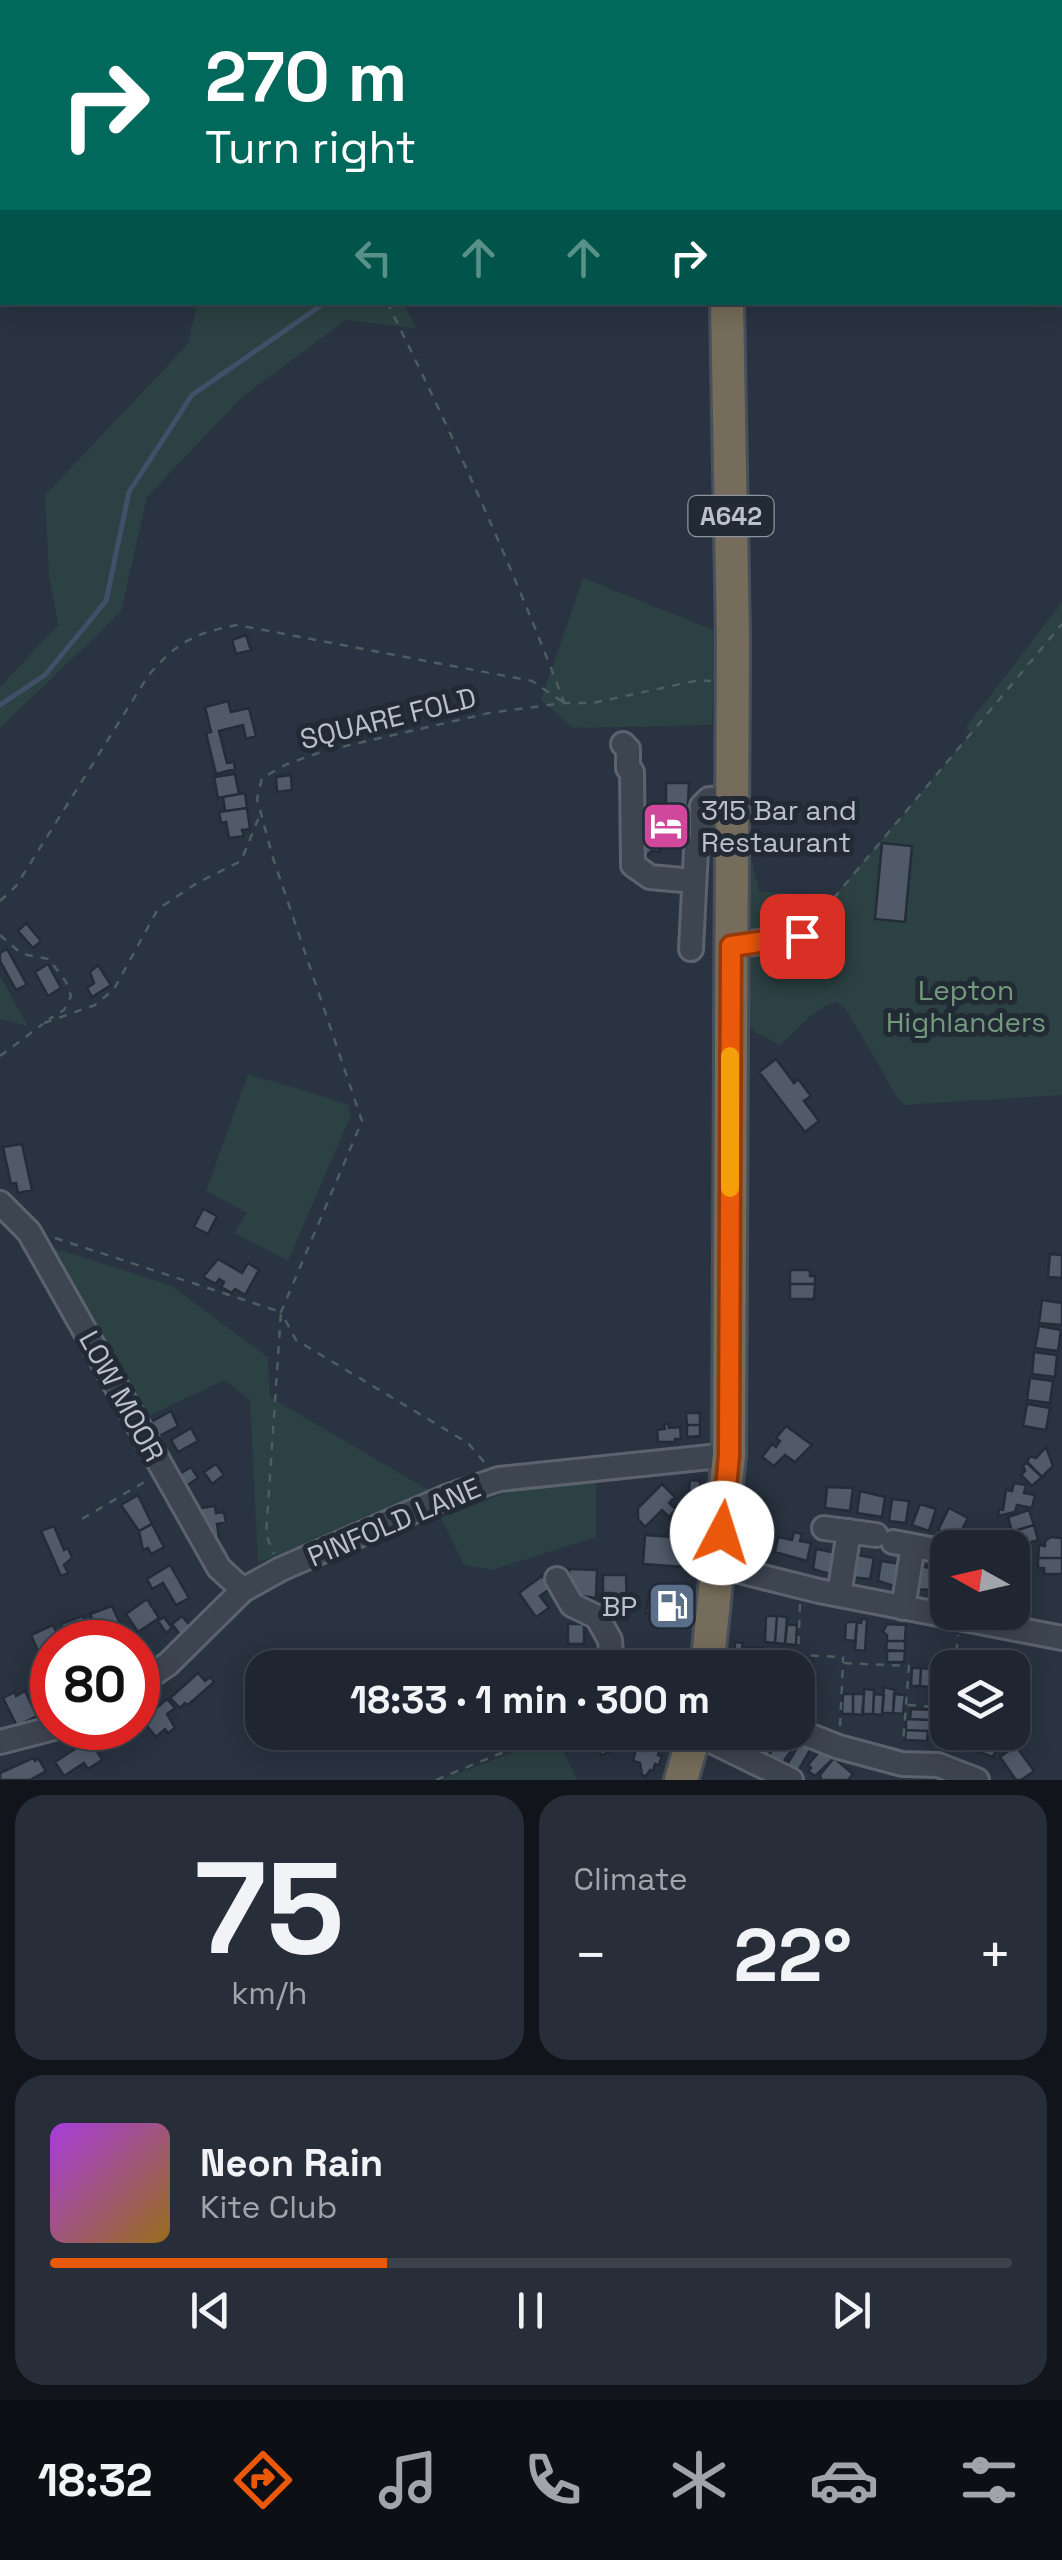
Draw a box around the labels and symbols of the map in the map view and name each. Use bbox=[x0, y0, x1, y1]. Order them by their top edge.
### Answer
road number: A642 bbox=[688, 496, 774, 536]
street label: SQUARE FOLD bbox=[296, 679, 480, 757]
place label: 315 Bar and Restaurant bbox=[701, 792, 857, 860]
hotel icon: 315 Bar and Restaurant bbox=[640, 800, 692, 852]
pin bbox=[760, 894, 845, 979]
park label: Lepton Highlanders bbox=[886, 972, 1046, 1040]
street label: LOW MOOR bbox=[71, 1324, 173, 1468]
street label: PINFOLD LANE bbox=[302, 1469, 486, 1575]
position arrow bbox=[670, 1481, 774, 1585]
north arrow bbox=[930, 1530, 1030, 1630]
fuel station icon: BP bbox=[646, 1580, 698, 1632]
place label: BP bbox=[602, 1588, 637, 1624]
speed limit sign: 80 bbox=[30, 1620, 160, 1750]

